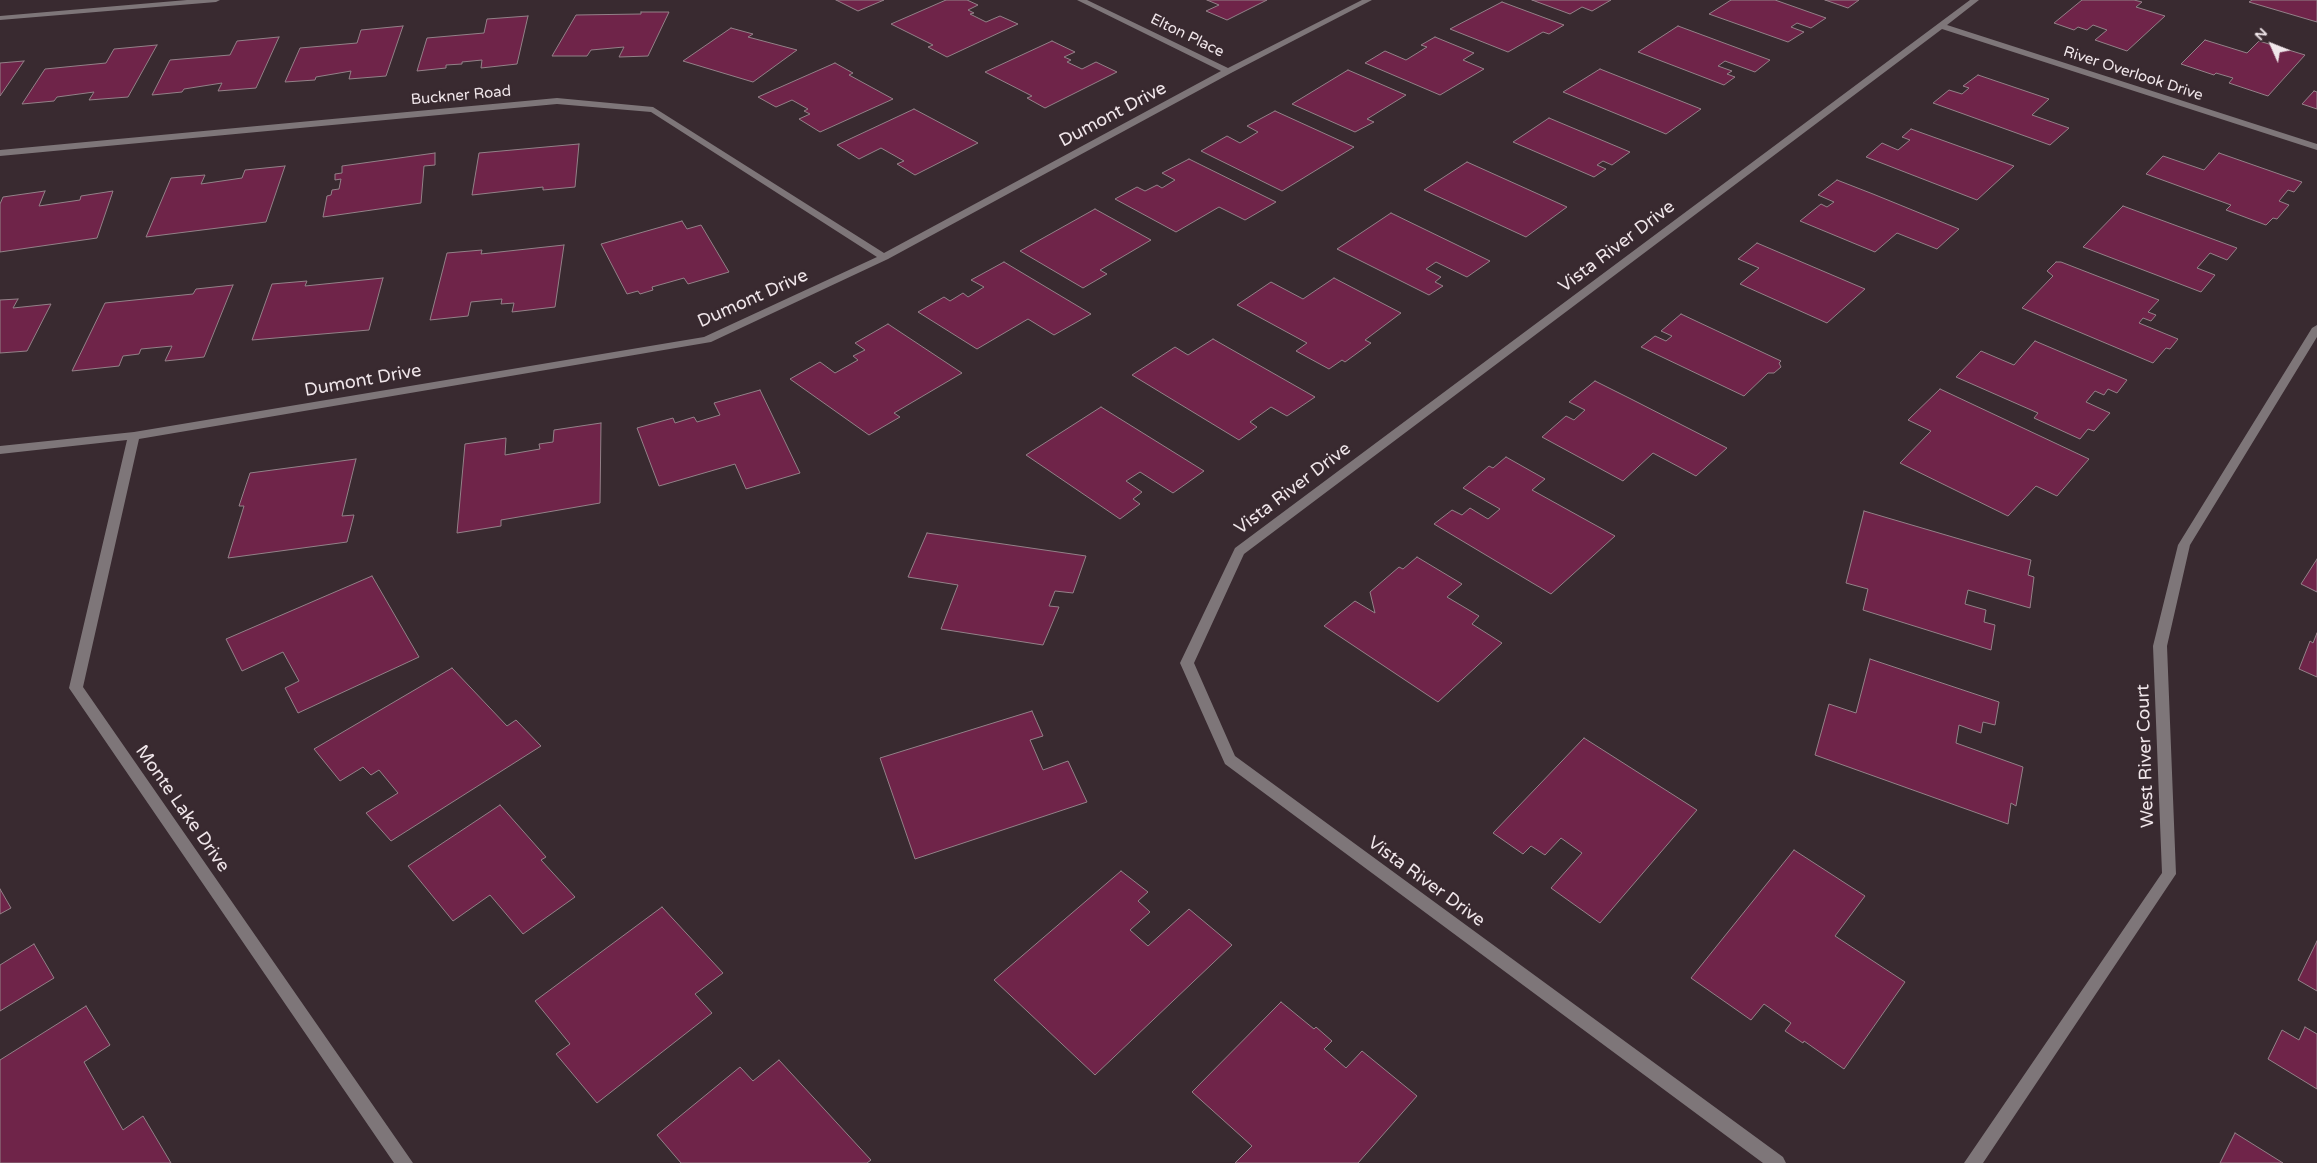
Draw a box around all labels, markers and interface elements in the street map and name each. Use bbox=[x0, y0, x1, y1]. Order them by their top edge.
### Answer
street label: Elton Place bbox=[1147, 10, 1227, 62]
north arrow bbox=[2247, 20, 2297, 70]
text: N bbox=[2251, 24, 2271, 44]
street label: River Overlook Drive bbox=[2061, 43, 2205, 105]
street label: Dumont Drive bbox=[1056, 78, 1170, 152]
street label: Buckner Road bbox=[410, 83, 512, 109]
street label: Vista River Drive bbox=[1555, 196, 1679, 298]
street label: Dumont Drive bbox=[695, 265, 811, 333]
street label: Dumont Drive bbox=[303, 360, 423, 402]
street label: Vista River Drive bbox=[1231, 438, 1355, 540]
street label: West River Court bbox=[2133, 684, 2159, 828]
street label: Monte Lake Drive bbox=[130, 741, 234, 877]
street label: Vista River Drive bbox=[1363, 832, 1489, 932]

